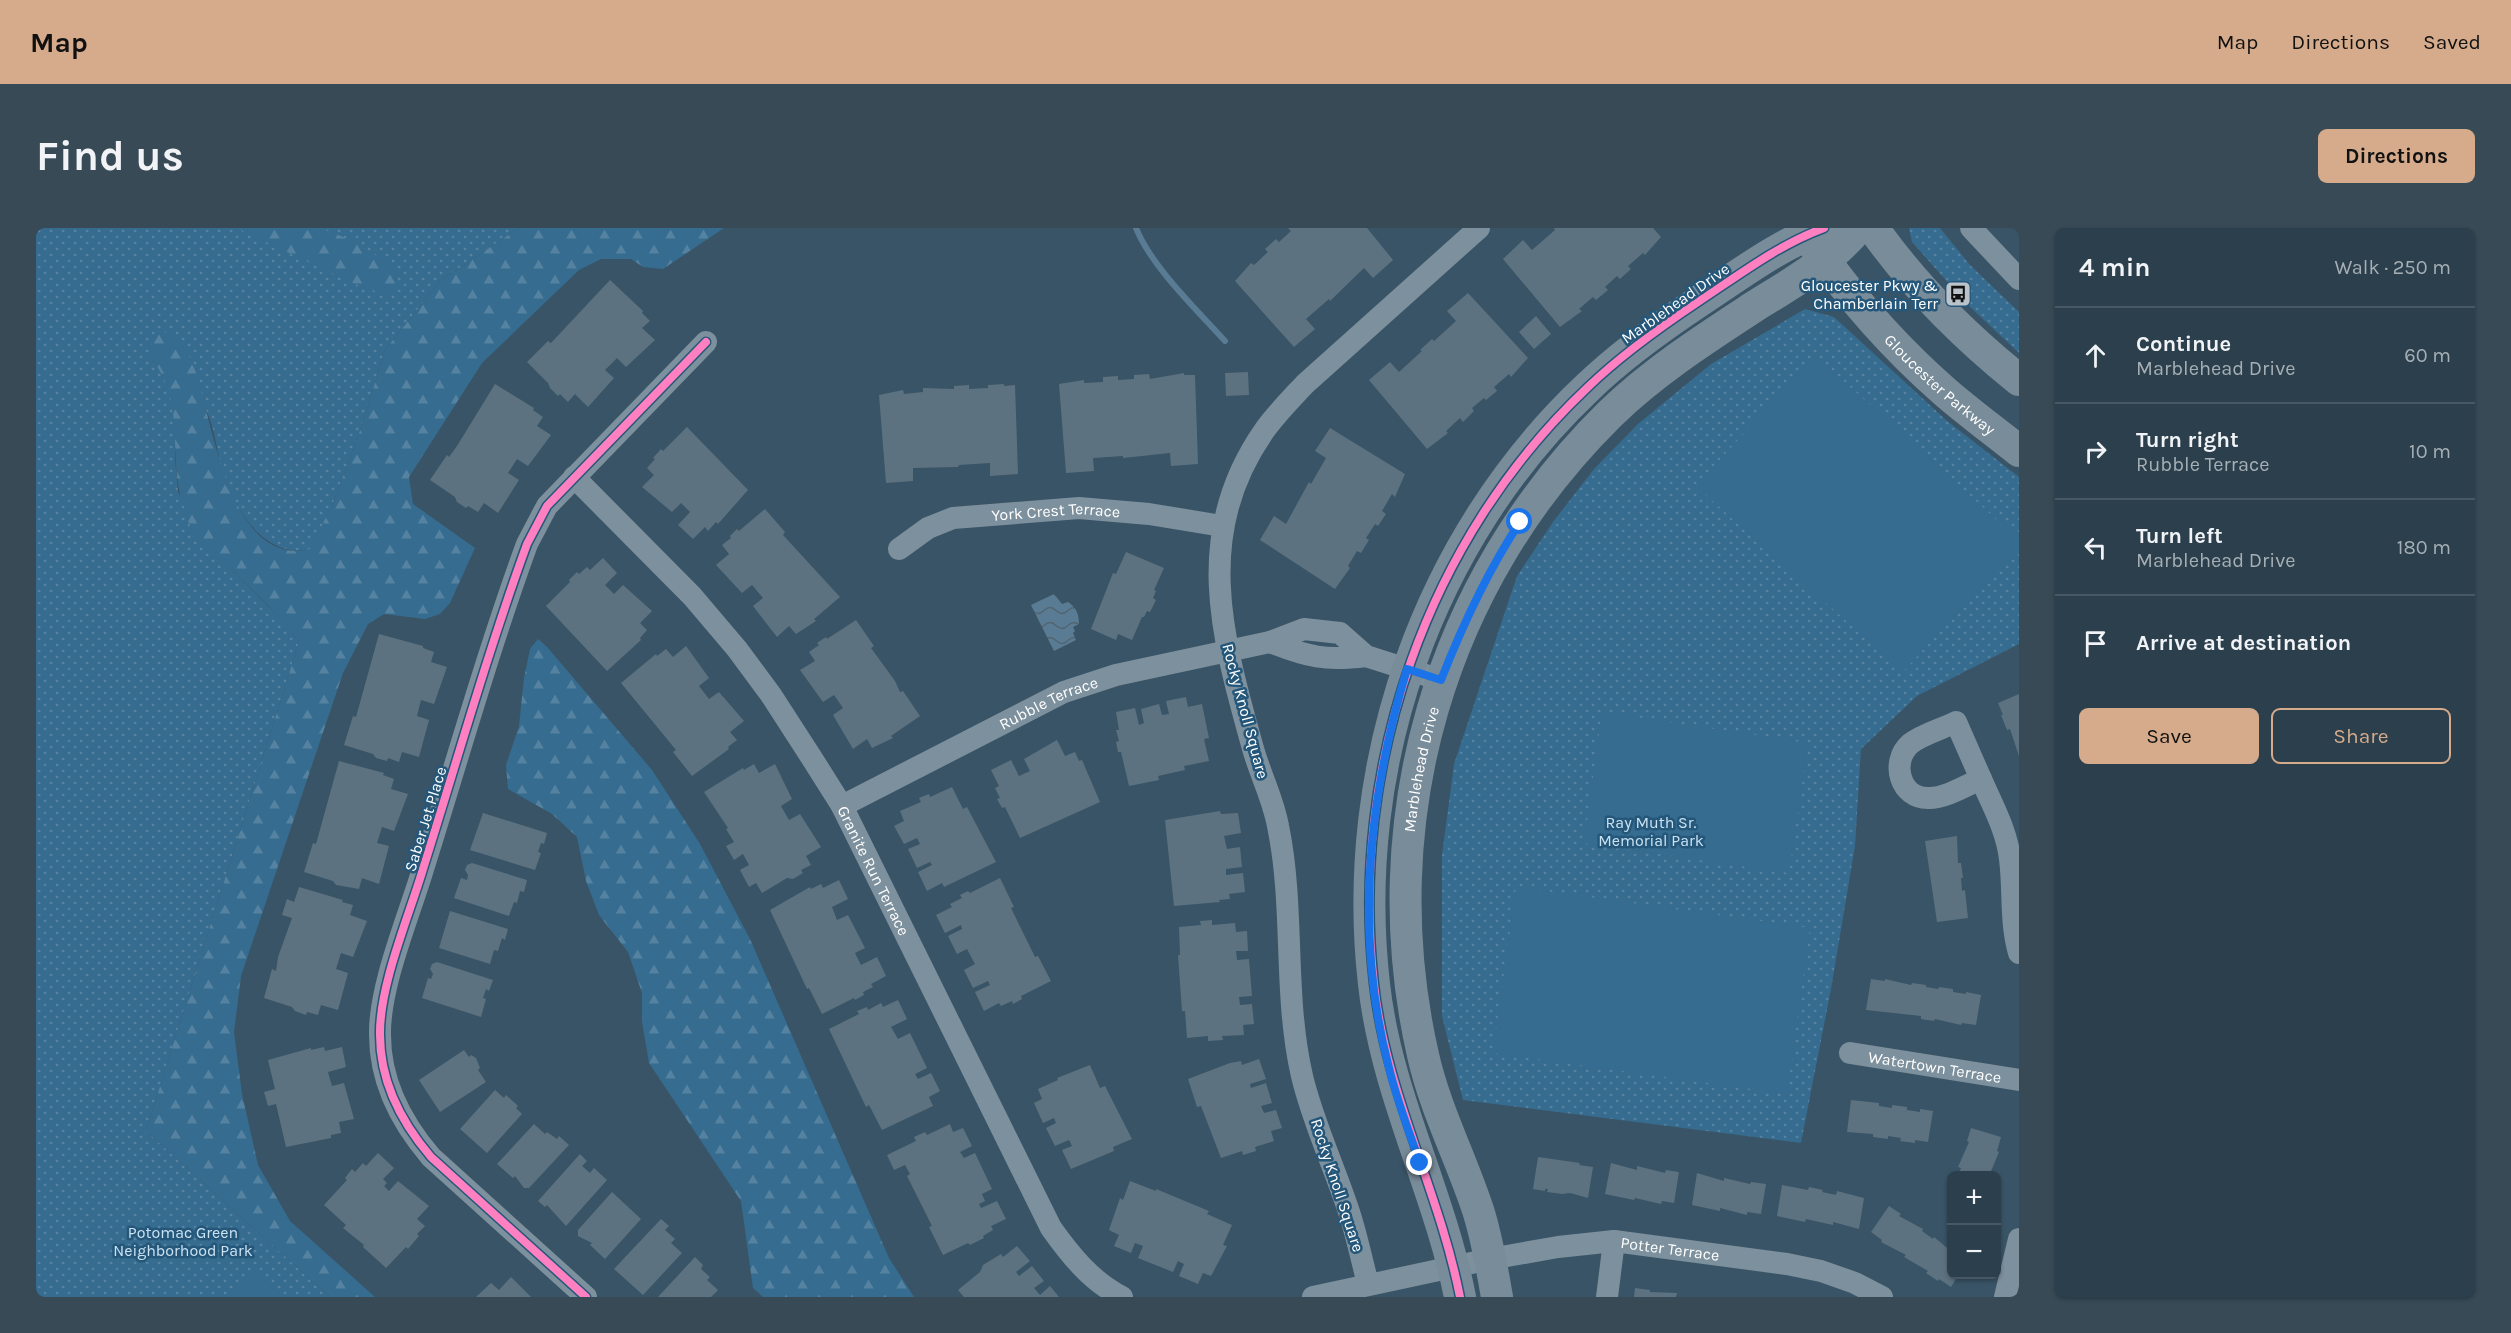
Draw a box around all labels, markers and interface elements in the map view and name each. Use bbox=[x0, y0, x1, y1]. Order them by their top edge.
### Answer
text: Map bbox=[30, 26, 88, 59]
text: Map bbox=[2217, 30, 2258, 54]
text: Directions bbox=[2291, 30, 2390, 54]
text: Saved bbox=[2423, 30, 2481, 54]
button: Directions bbox=[2318, 129, 2475, 183]
text: Find us bbox=[36, 131, 184, 181]
text: 4 min bbox=[2079, 252, 2150, 283]
text: Walk · 250 m bbox=[2335, 256, 2451, 279]
street label: Marblehead Drive bbox=[1618, 259, 1733, 348]
place label: Gloucester Pkwy & Chamberlain Terr bbox=[1801, 276, 1938, 313]
bus stop icon: Gloucester Pkwy & Chamberlain Terr bbox=[1943, 279, 1973, 309]
street label: Gloucester Parkway bbox=[1880, 330, 2000, 439]
text: Continue bbox=[2136, 331, 2231, 357]
icon: ahead bbox=[2079, 339, 2112, 372]
text: 60 m bbox=[2404, 344, 2451, 367]
text: Marblehead Drive bbox=[2136, 357, 2296, 380]
text: Turn right bbox=[2136, 427, 2239, 453]
icon: right bbox=[2079, 435, 2112, 468]
text: 10 m bbox=[2409, 440, 2451, 463]
text: Rubble Terrace bbox=[2136, 453, 2270, 476]
street label: York Crest Terrace bbox=[991, 499, 1121, 525]
route start bbox=[1506, 508, 1532, 534]
text: Turn left bbox=[2136, 523, 2223, 549]
icon: left bbox=[2079, 531, 2112, 564]
text: 180 m bbox=[2397, 536, 2451, 559]
text: Marblehead Drive bbox=[2136, 549, 2296, 572]
icon: arrive bbox=[2079, 627, 2112, 660]
text: Arrive at destination bbox=[2136, 630, 2351, 656]
street label: Rocky Knoll Square bbox=[1218, 641, 1273, 781]
street label: Rubble Terrace bbox=[996, 673, 1100, 734]
street label: Marblehead Drive bbox=[1400, 704, 1443, 833]
button: Save bbox=[2079, 708, 2259, 764]
button: Share bbox=[2271, 708, 2451, 764]
street label: Saber Jet Place bbox=[400, 764, 450, 874]
street label: Granite Run Terrace bbox=[833, 803, 914, 939]
park label: Ray Muth Sr. Memorial Park bbox=[1598, 813, 1704, 850]
street label: Watertown Terrace bbox=[1867, 1047, 2003, 1087]
street label: Rocky Knoll Square bbox=[1307, 1116, 1368, 1254]
route end bbox=[1406, 1149, 1432, 1175]
map controls bbox=[1947, 1171, 2001, 1279]
button: + bbox=[1947, 1171, 2001, 1225]
park label: Potomac Green Neighborhood Park bbox=[113, 1223, 253, 1260]
button: − bbox=[1947, 1225, 2001, 1279]
street label: Potter Terrace bbox=[1620, 1233, 1721, 1265]

